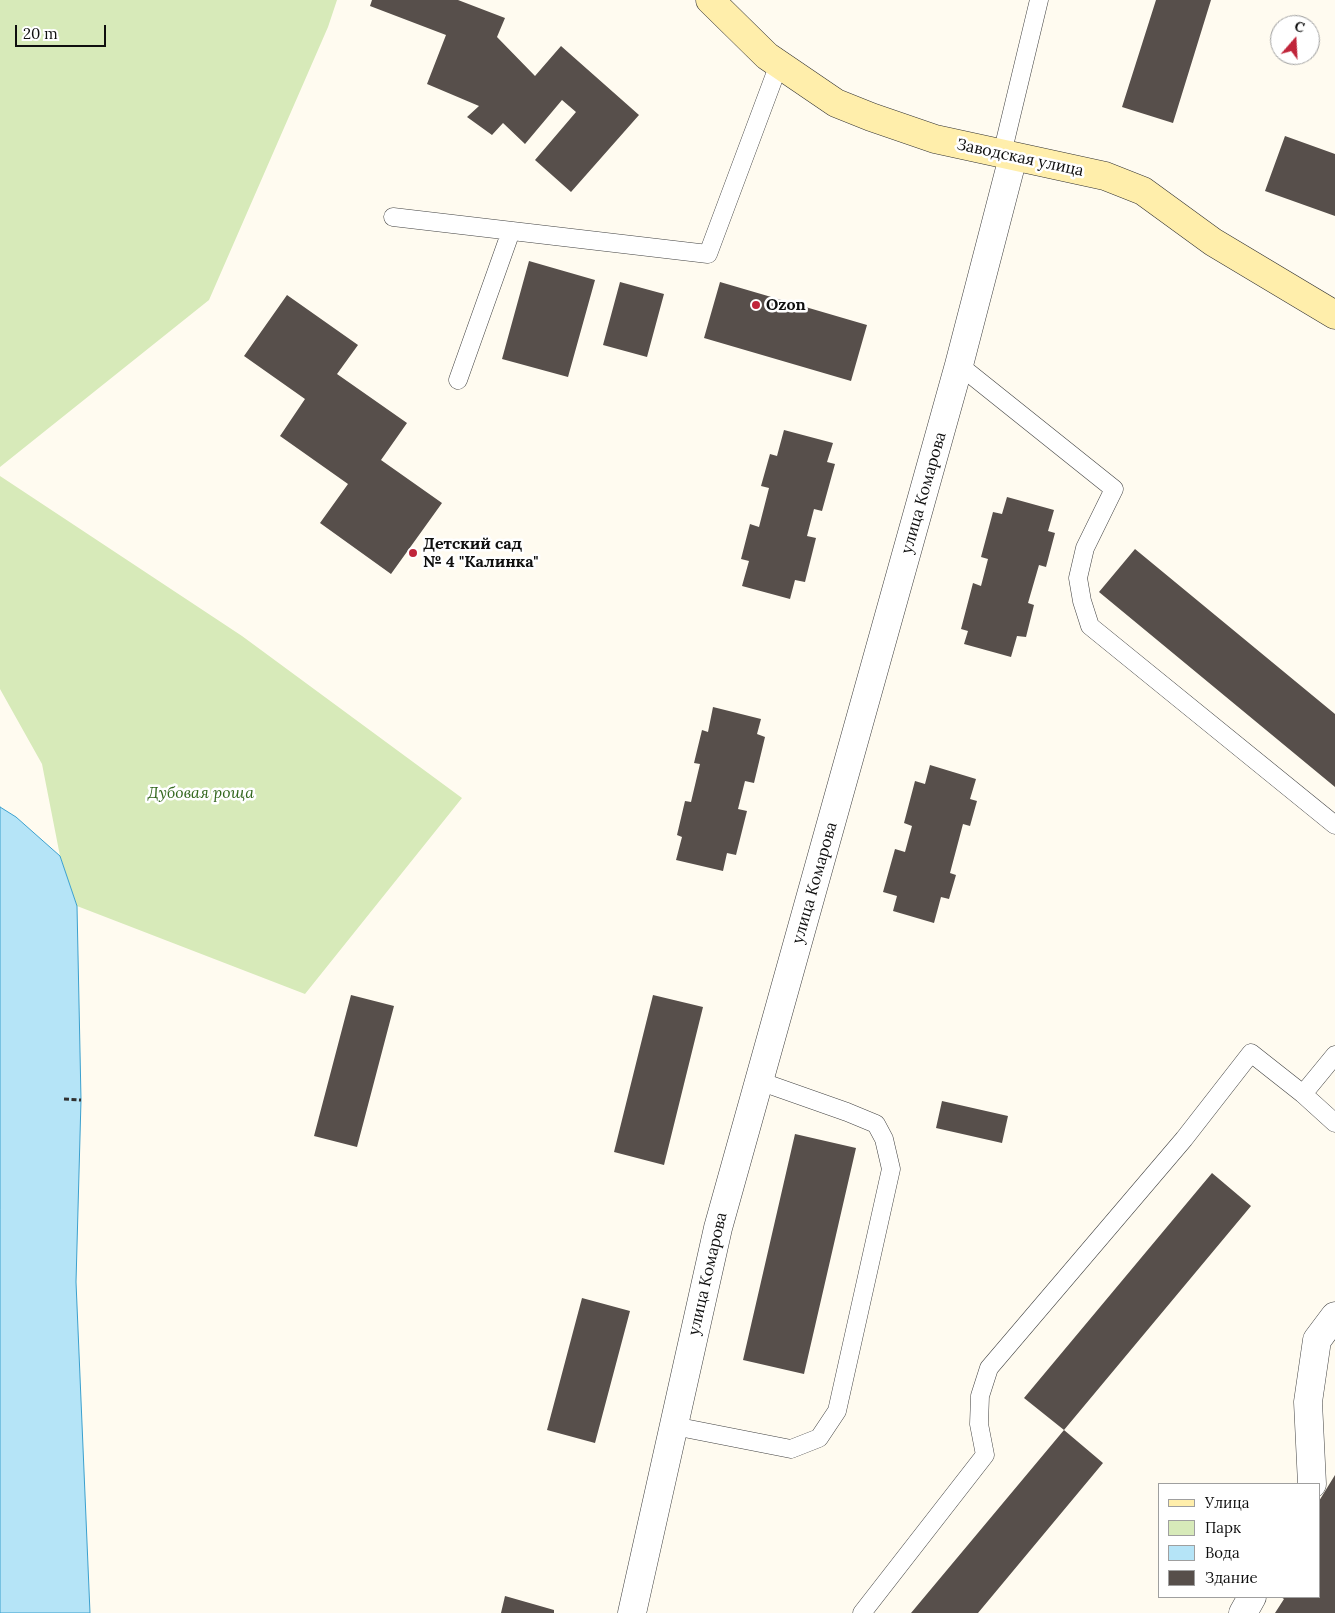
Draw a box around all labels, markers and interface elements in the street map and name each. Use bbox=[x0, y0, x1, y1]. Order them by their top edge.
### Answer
scale bar bbox=[18, 15, 109, 47]
north arrow bbox=[1270, 15, 1320, 65]
text: С bbox=[1292, 17, 1307, 37]
text: 20 m bbox=[23, 24, 58, 43]
street label: Заводская улица bbox=[955, 135, 1085, 181]
place label: Ozon bbox=[766, 295, 806, 315]
marker: Ozon bbox=[750, 299, 762, 311]
street label: улица Комарова bbox=[897, 430, 951, 556]
place label: Детский сад № 4 "Калинка" bbox=[423, 534, 538, 572]
marker: Детский сад № 4 "Калинка" bbox=[407, 547, 419, 559]
park label: Дубовая роща bbox=[148, 783, 254, 803]
street label: улица Комарова bbox=[788, 820, 842, 946]
street label: улица Комарова bbox=[684, 1211, 732, 1337]
legend bbox=[1158, 1483, 1320, 1598]
text: Улица bbox=[1205, 1493, 1249, 1512]
text: Парк bbox=[1205, 1518, 1241, 1537]
text: Вода bbox=[1205, 1543, 1240, 1562]
text: Здание bbox=[1205, 1568, 1258, 1587]

